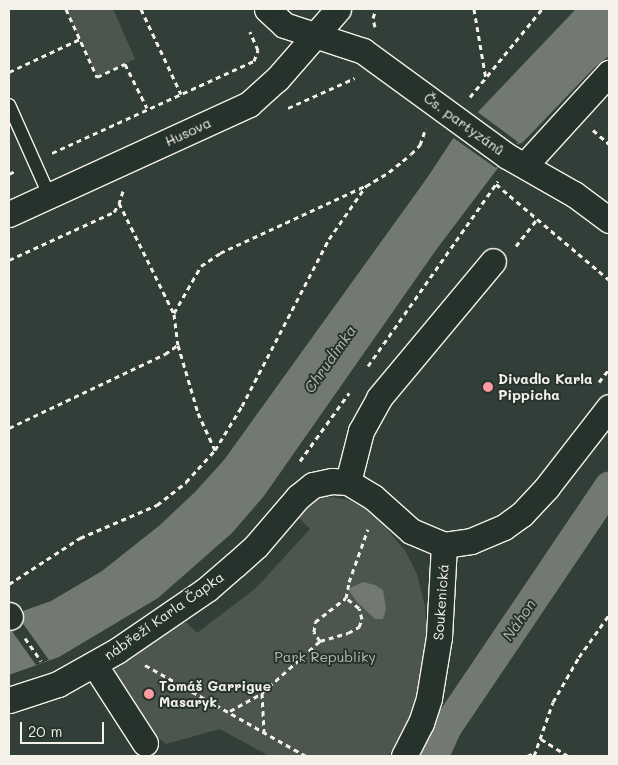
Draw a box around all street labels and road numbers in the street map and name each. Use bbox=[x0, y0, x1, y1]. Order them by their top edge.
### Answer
street label: Čs. partyzánů bbox=[421, 89, 507, 159]
street label: Husova bbox=[162, 114, 214, 150]
street label: Soukenická bbox=[430, 563, 452, 641]
street label: nábřeží Karla Čapka bbox=[101, 568, 227, 664]

